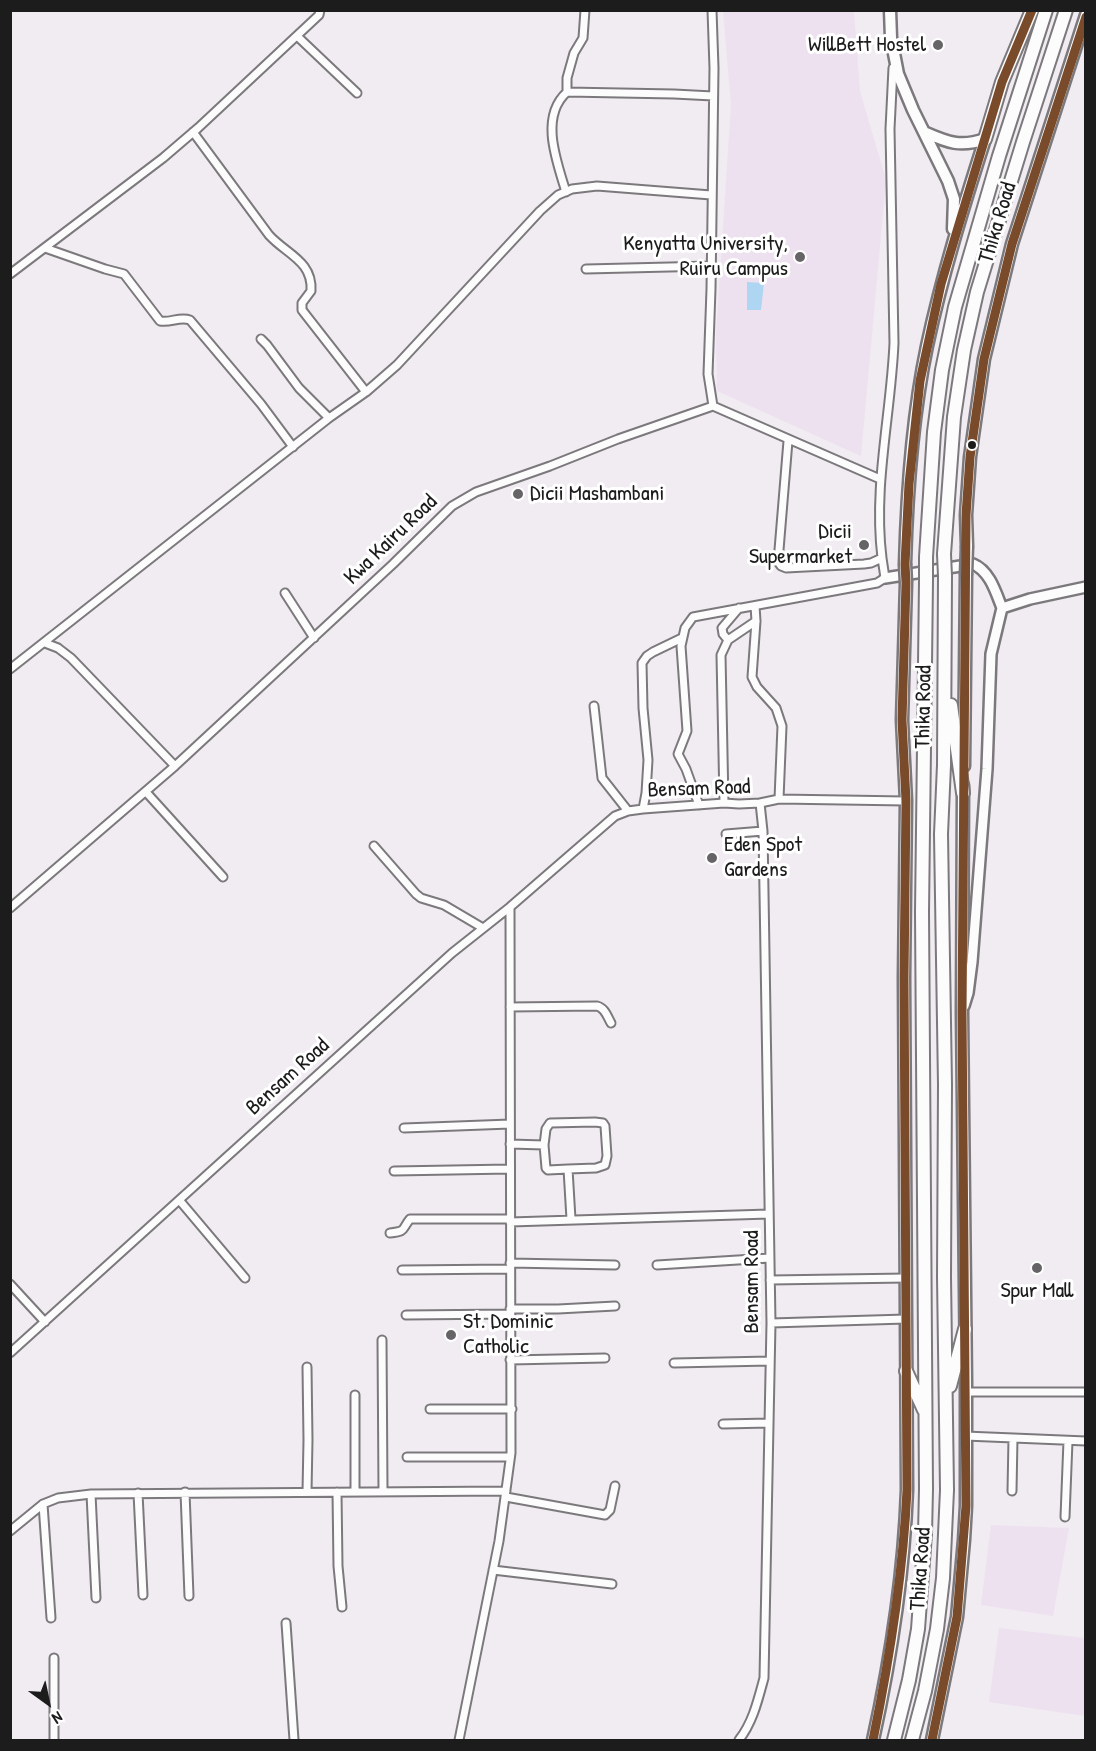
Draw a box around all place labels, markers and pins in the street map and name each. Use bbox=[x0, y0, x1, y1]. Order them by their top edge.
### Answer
place label: WillBett Hostel bbox=[808, 32, 926, 58]
marker: WillBett Hostel bbox=[931, 38, 945, 52]
place label: Kenyatta University, Ruiru Campus bbox=[623, 231, 788, 282]
marker: Kenyatta University, Ruiru Campus bbox=[793, 250, 807, 264]
unlabelled marker bbox=[966, 439, 978, 451]
place label: Dicii Mashambani bbox=[530, 481, 664, 507]
marker: Dicii Mashambani bbox=[511, 487, 525, 501]
place label: Dicii Supermarket bbox=[749, 519, 852, 570]
marker: Dicii Supermarket bbox=[857, 538, 871, 552]
place label: Eden Spot Gardens bbox=[724, 832, 802, 884]
marker: Eden Spot Gardens bbox=[705, 851, 719, 865]
marker: Spur Mall bbox=[1030, 1261, 1044, 1275]
place label: Spur Mall bbox=[1000, 1278, 1074, 1304]
place label: St. Dominic Catholic bbox=[463, 1309, 553, 1360]
marker: St. Dominic Catholic bbox=[444, 1328, 458, 1342]

